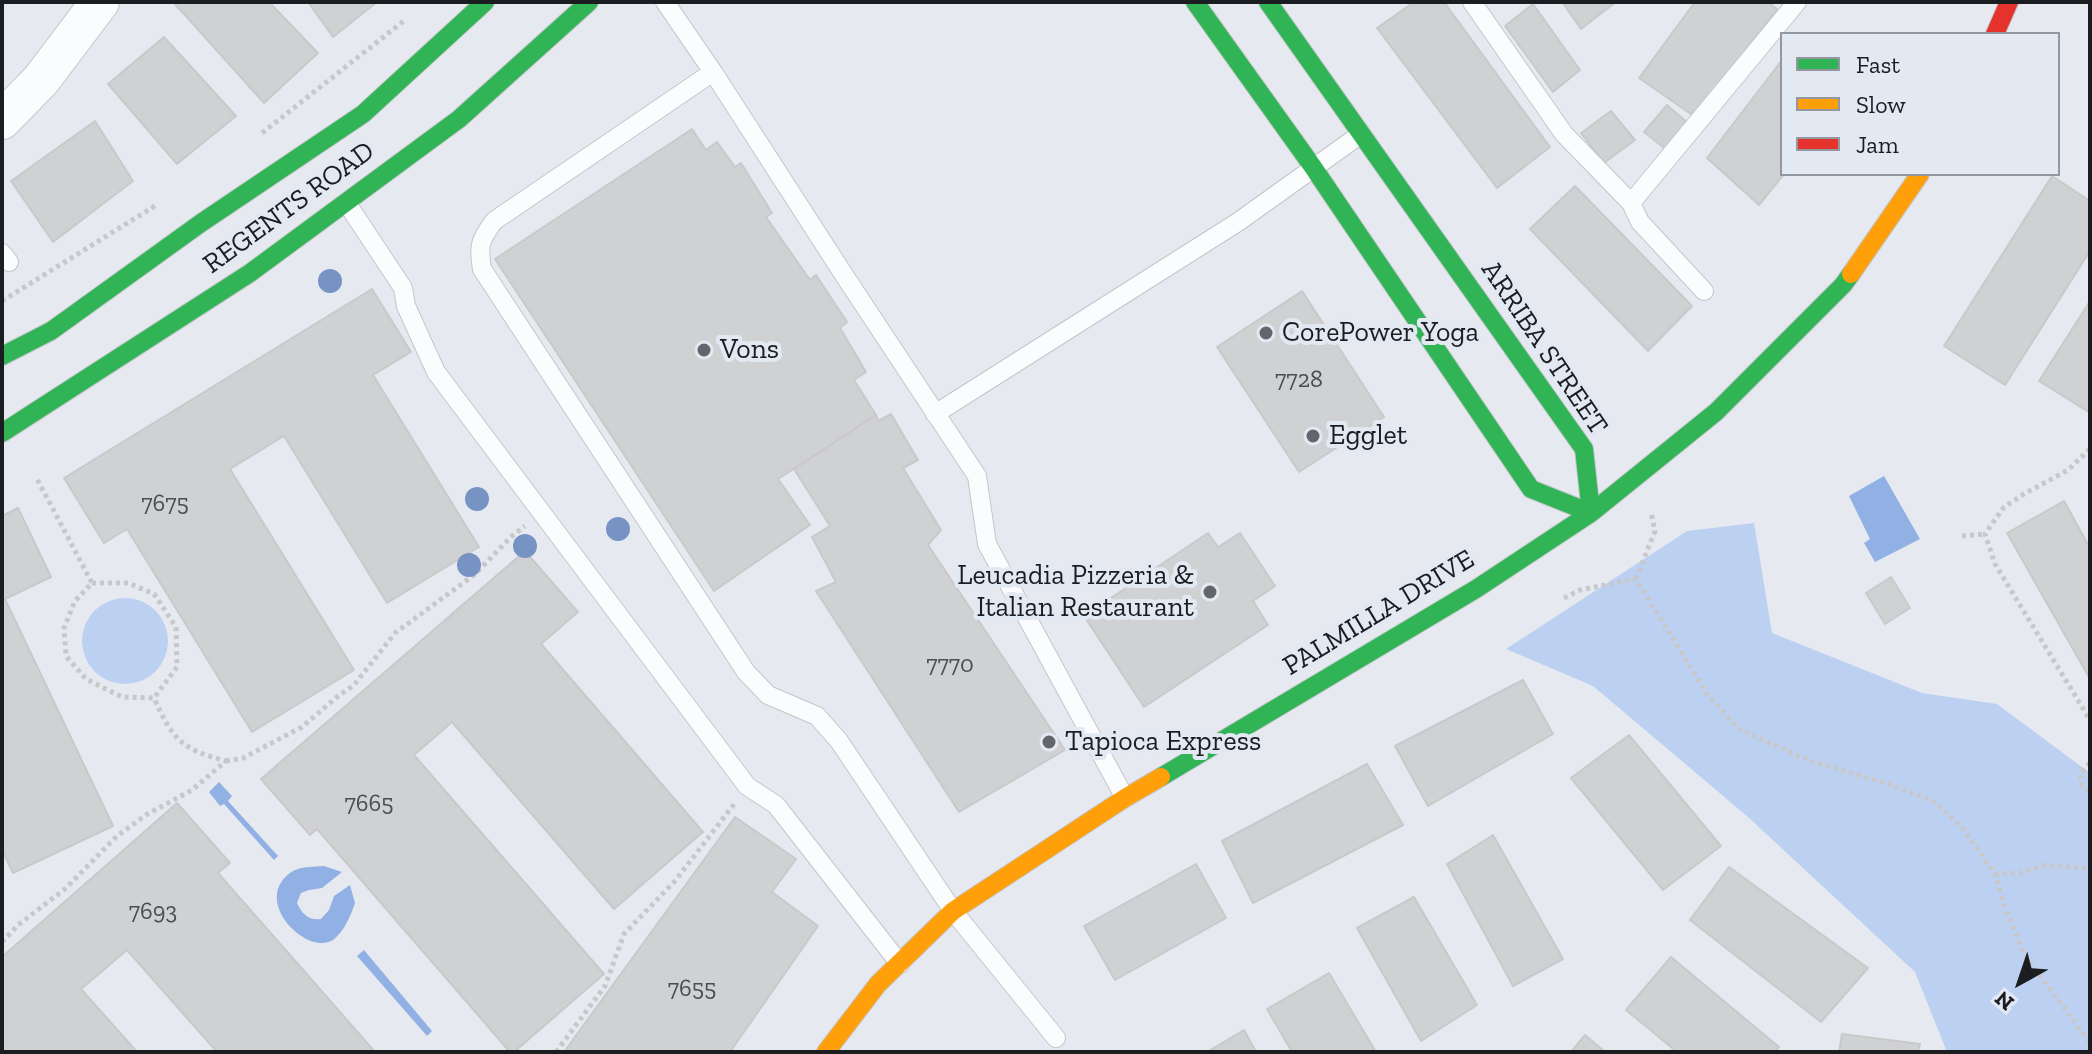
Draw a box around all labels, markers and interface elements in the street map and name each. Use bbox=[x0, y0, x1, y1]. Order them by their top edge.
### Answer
legend bbox=[1780, 32, 2060, 176]
text: Fast bbox=[1856, 50, 1900, 79]
text: Slow bbox=[1856, 90, 1906, 119]
text: Jam bbox=[1856, 130, 1899, 159]
street label: REGENTS ROAD bbox=[197, 135, 381, 281]
street label: ARRIBA STREET bbox=[1473, 255, 1615, 441]
place label: CorePower Yoga bbox=[1282, 316, 1479, 350]
marker: CorePower Yoga bbox=[1257, 324, 1275, 342]
place label: Vons bbox=[720, 333, 779, 367]
marker: Vons bbox=[695, 341, 713, 359]
house number: 7728 bbox=[1275, 366, 1323, 394]
place label: Egglet bbox=[1329, 419, 1407, 453]
marker: Egglet bbox=[1304, 427, 1322, 445]
house number: 7675 bbox=[141, 490, 189, 518]
street label: PALMILLA DRIVE bbox=[1277, 543, 1481, 683]
place label: Leucadia Pizzeria & Italian Restaurant bbox=[957, 559, 1194, 625]
marker: Leucadia Pizzeria & Italian Restaurant bbox=[1201, 583, 1219, 601]
house number: 7770 bbox=[926, 651, 974, 679]
place label: Tapioca Express bbox=[1065, 725, 1261, 759]
marker: Tapioca Express bbox=[1040, 733, 1058, 751]
house number: 7665 bbox=[344, 790, 394, 818]
house number: 7693 bbox=[129, 898, 177, 926]
north arrow bbox=[1980, 942, 2060, 1022]
house number: 7655 bbox=[668, 975, 716, 1003]
text: N bbox=[1989, 985, 2019, 1016]

